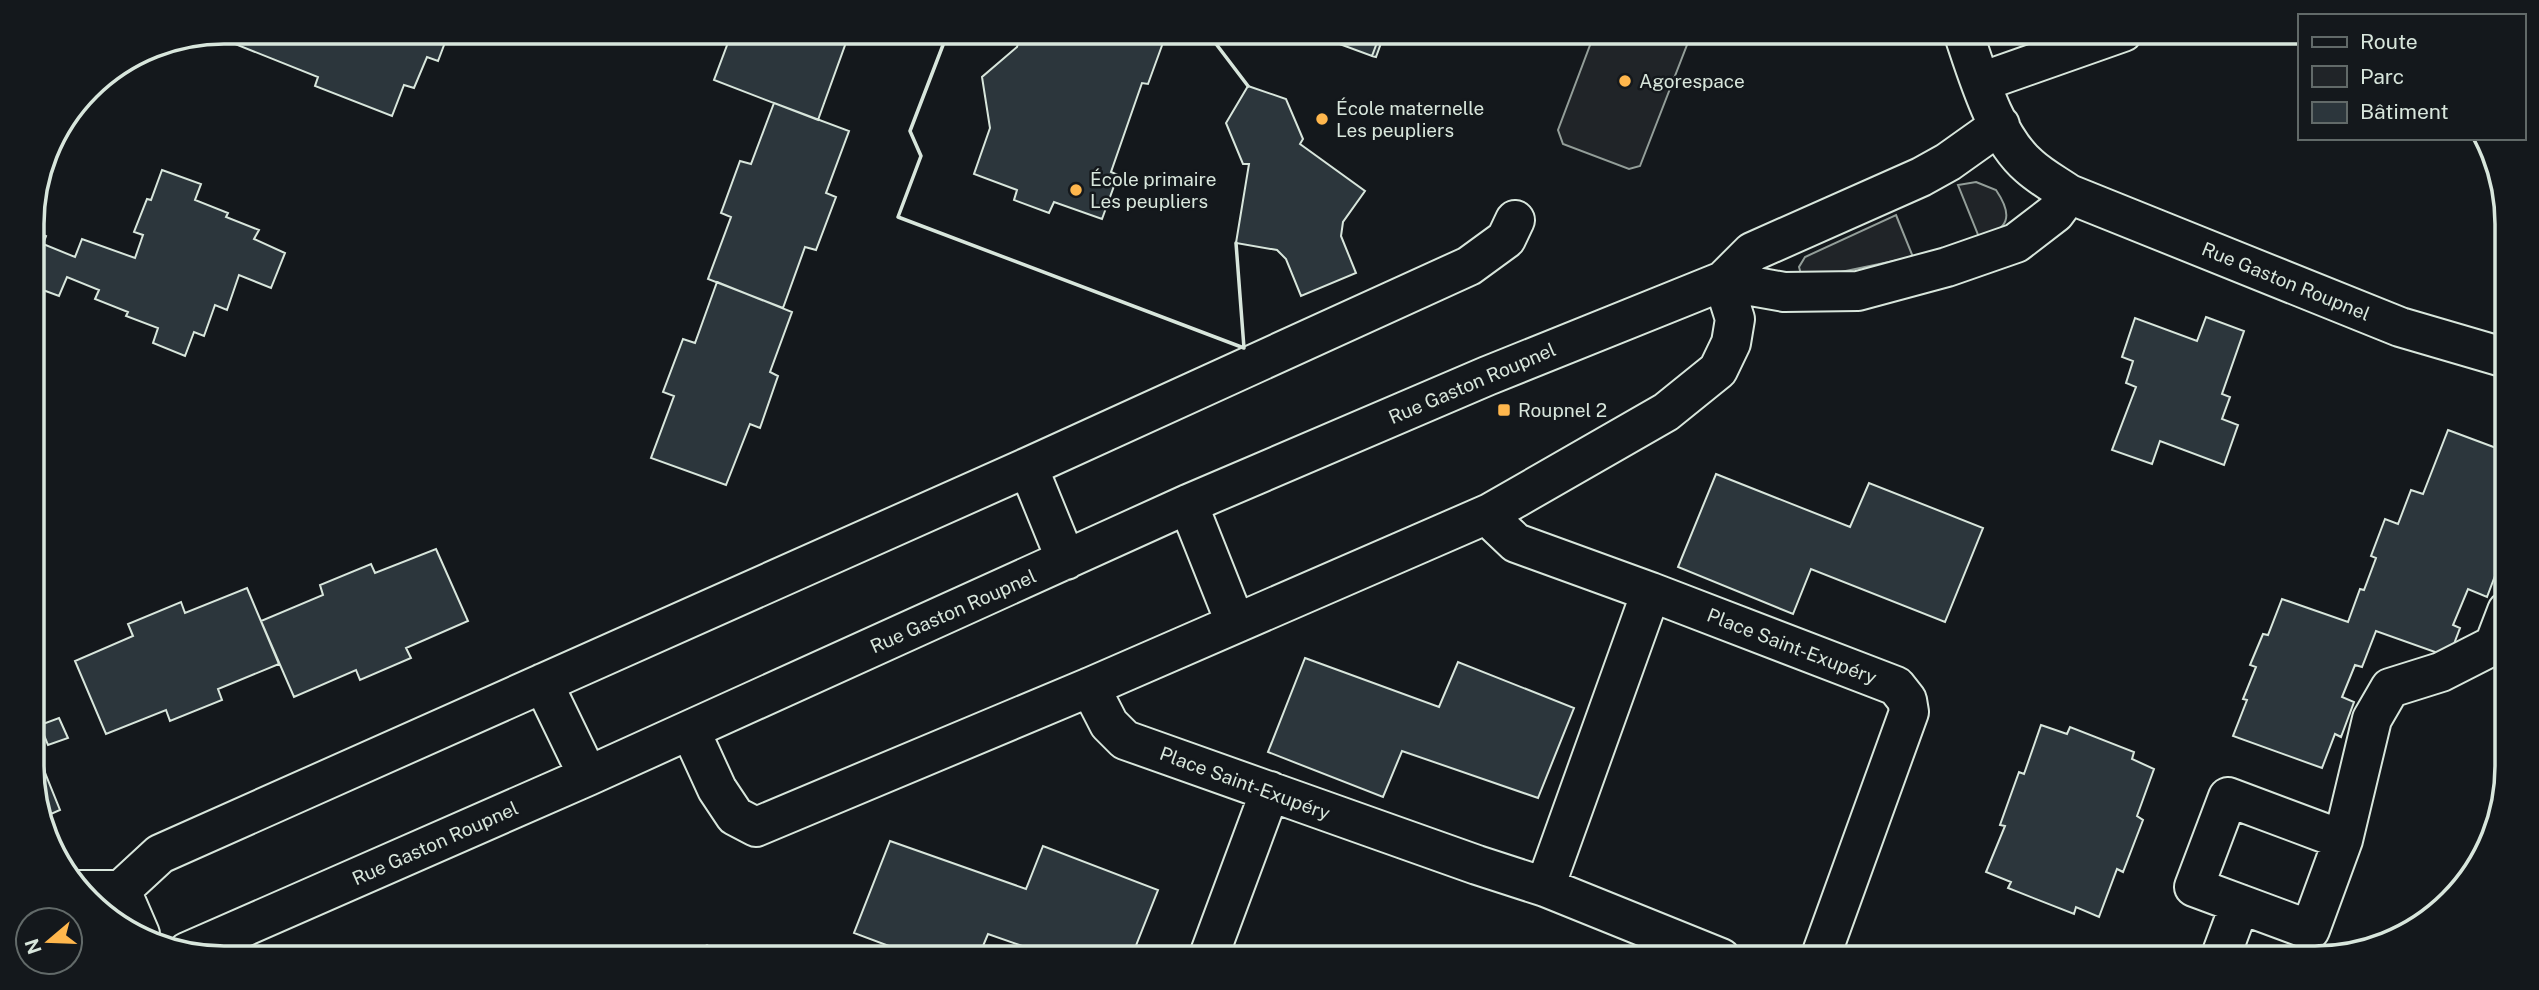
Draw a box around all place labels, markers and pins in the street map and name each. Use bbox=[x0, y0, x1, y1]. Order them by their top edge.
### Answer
place label: Agorespace bbox=[1639, 70, 1745, 92]
marker: Agorespace bbox=[1617, 73, 1633, 89]
place label: École maternelle Les peupliers bbox=[1336, 97, 1484, 141]
marker: École maternelle Les peupliers bbox=[1314, 111, 1330, 127]
place label: École primaire Les peupliers bbox=[1090, 168, 1217, 212]
marker: École primaire Les peupliers bbox=[1068, 182, 1084, 198]
place label: Roupnel 2 bbox=[1518, 399, 1607, 421]
marker: Roupnel 2 bbox=[1496, 402, 1512, 418]

